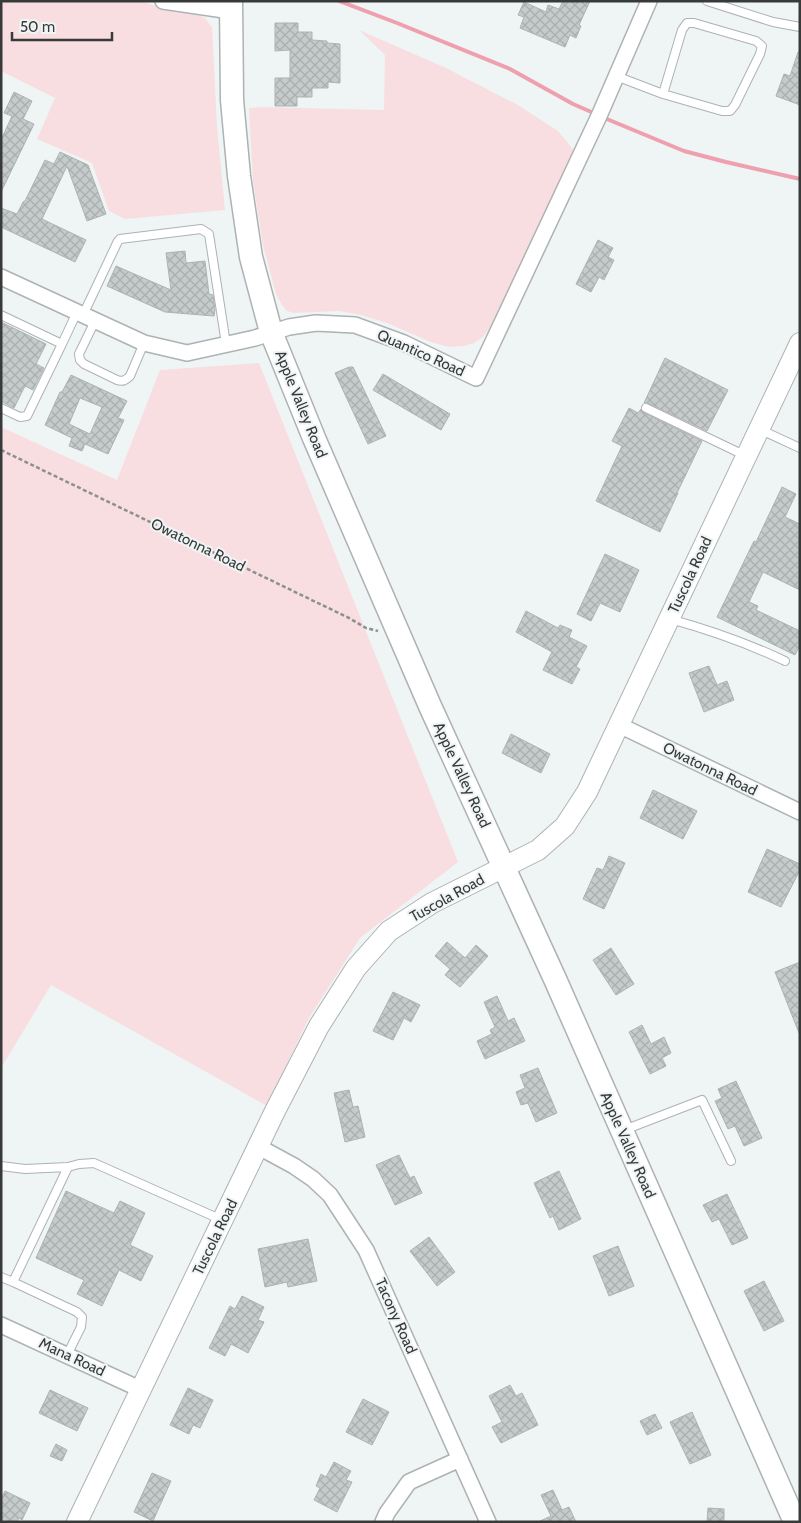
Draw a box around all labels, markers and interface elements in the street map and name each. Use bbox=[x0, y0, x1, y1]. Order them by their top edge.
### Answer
scale bar bbox=[12, 10, 112, 42]
text: 50 m bbox=[20, 18, 55, 36]
street label: Quantico Road bbox=[374, 326, 468, 380]
street label: Apple Valley Road bbox=[271, 348, 331, 460]
street label: Owatonna Road bbox=[148, 514, 248, 576]
street label: Tuscola Road bbox=[664, 534, 716, 616]
street label: Apple Valley Road bbox=[430, 719, 494, 831]
street label: Owatonna Road bbox=[660, 738, 760, 800]
street label: Tuscola Road bbox=[407, 870, 487, 926]
street label: Apple Valley Road bbox=[597, 1089, 659, 1201]
street label: Tuscola Road bbox=[189, 1196, 241, 1278]
street label: Tacony Road bbox=[371, 1275, 421, 1357]
street label: Mana Road bbox=[36, 1334, 108, 1380]

